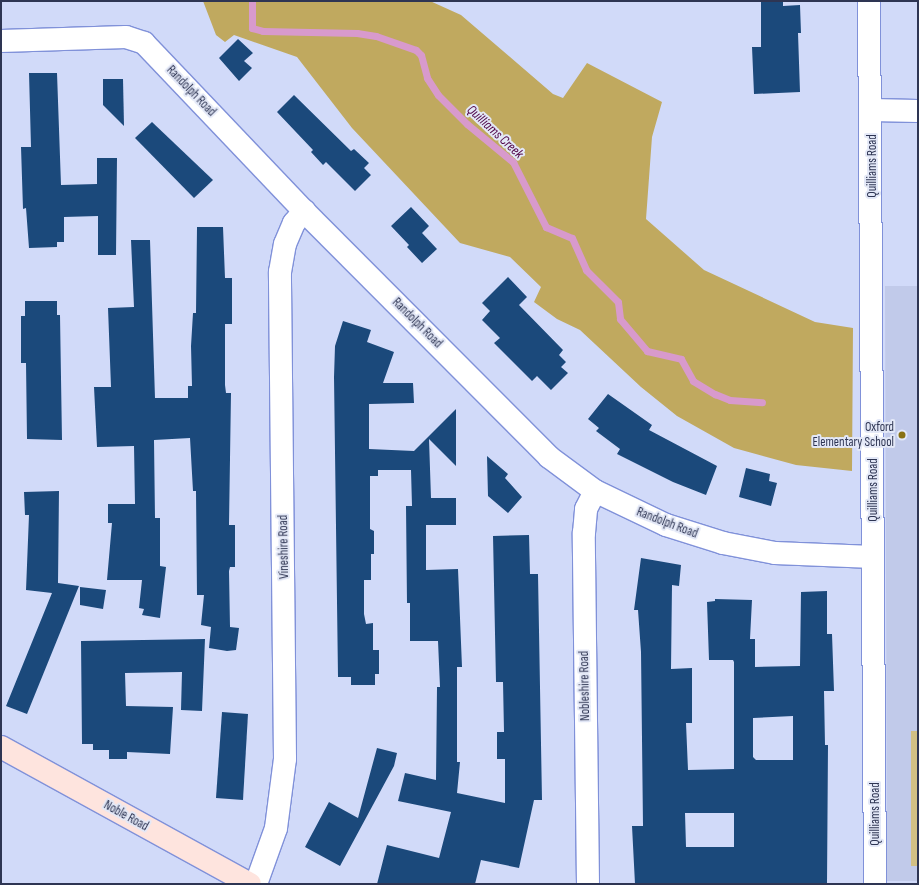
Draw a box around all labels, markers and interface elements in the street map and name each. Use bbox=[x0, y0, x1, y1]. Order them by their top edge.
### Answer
street label: Randolph Road bbox=[163, 62, 219, 120]
water label: Quilliams Creek bbox=[463, 102, 527, 162]
street label: Quilliams Road bbox=[864, 134, 880, 198]
street label: Randolph Road bbox=[389, 295, 445, 351]
place label: Oxford Elementary School bbox=[812, 420, 894, 451]
marker: Oxford Elementary School bbox=[897, 430, 907, 440]
street label: Quilliams Road bbox=[865, 458, 881, 522]
street label: Randolph Road bbox=[634, 504, 700, 542]
street label: Vineshire Road bbox=[276, 515, 292, 579]
street label: Nobleshire Road bbox=[577, 651, 593, 721]
street label: Quilliams Road bbox=[867, 782, 883, 846]
street label: Noble Road bbox=[101, 797, 151, 835]

